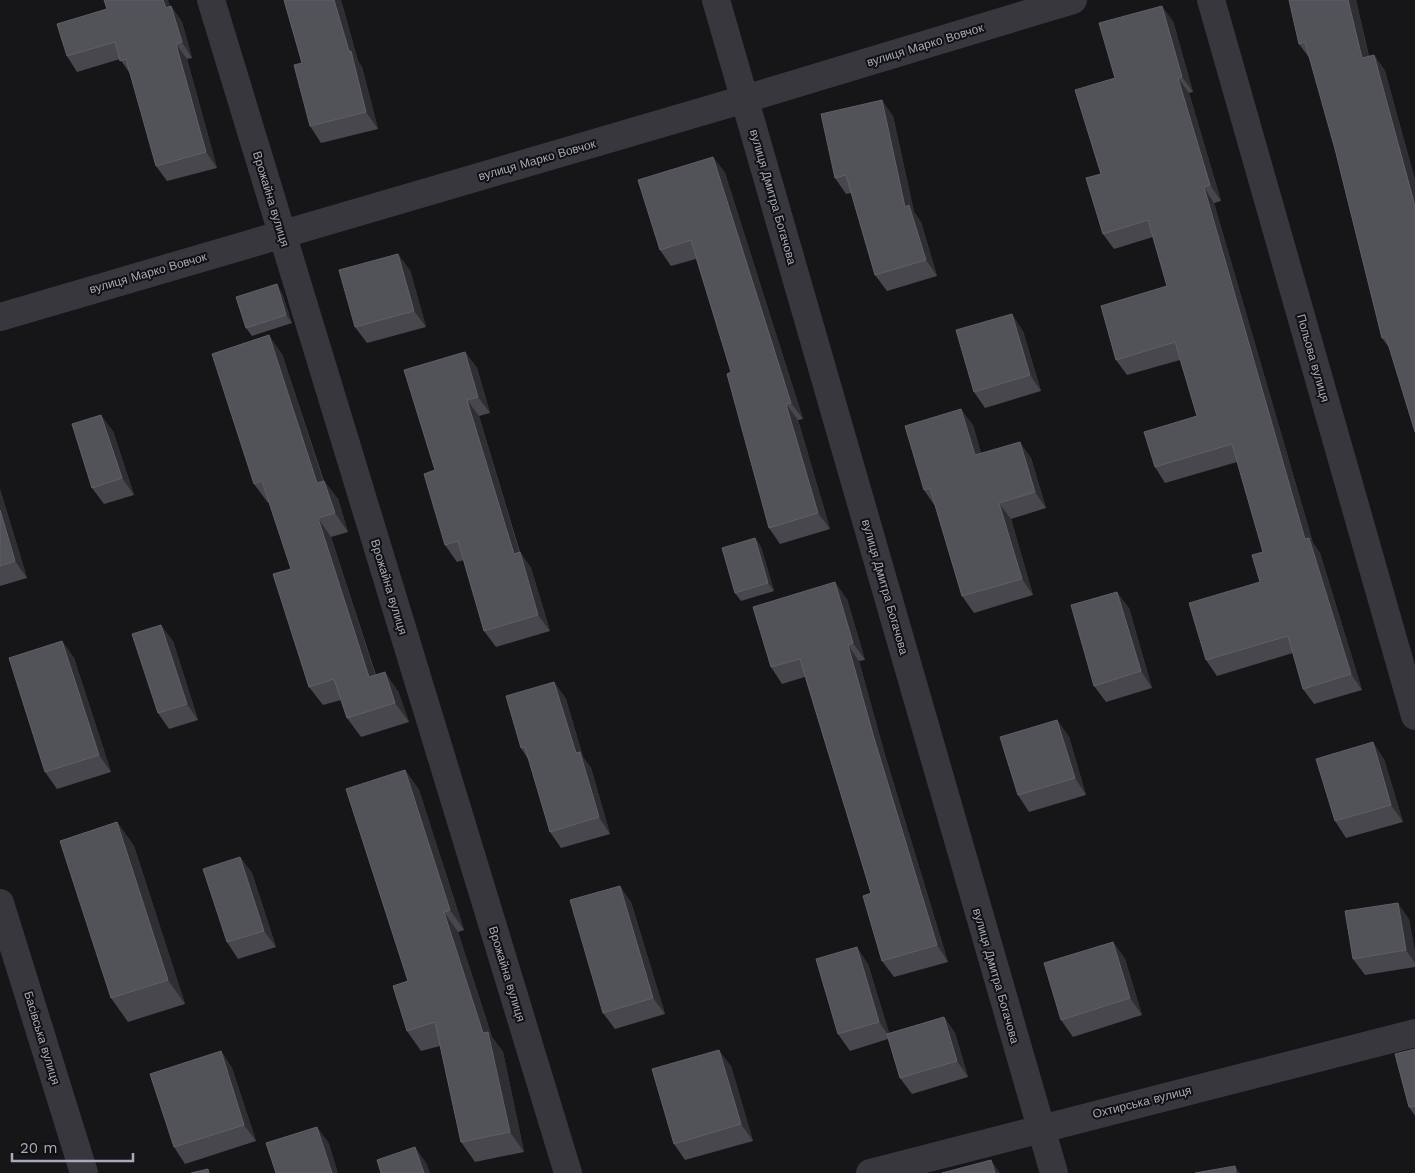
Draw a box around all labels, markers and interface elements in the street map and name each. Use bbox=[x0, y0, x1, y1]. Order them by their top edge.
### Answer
street label: вулиця Марко Вовчок bbox=[865, 20, 986, 69]
street label: вулиця Дмитра Богачова bbox=[747, 128, 799, 266]
street label: вулиця Марко Вовчок bbox=[477, 136, 598, 183]
street label: Врожайна вулиця bbox=[250, 150, 292, 248]
street label: вулиця Марко Вовчок bbox=[88, 249, 209, 296]
street label: Польова вулиця bbox=[1294, 312, 1332, 404]
street label: вулиця Дмитра Богачова bbox=[859, 518, 911, 656]
street label: Врожайна вулиця bbox=[368, 538, 410, 636]
street label: вулиця Дмитра Богачова bbox=[970, 907, 1022, 1045]
street label: Врожайна вулиця bbox=[486, 925, 528, 1023]
street label: Басівська вулиця bbox=[21, 990, 63, 1086]
street label: Охтирська вулиця bbox=[1091, 1083, 1193, 1121]
scale bar bbox=[12, 1130, 134, 1162]
text: 20 m bbox=[20, 1139, 58, 1157]

